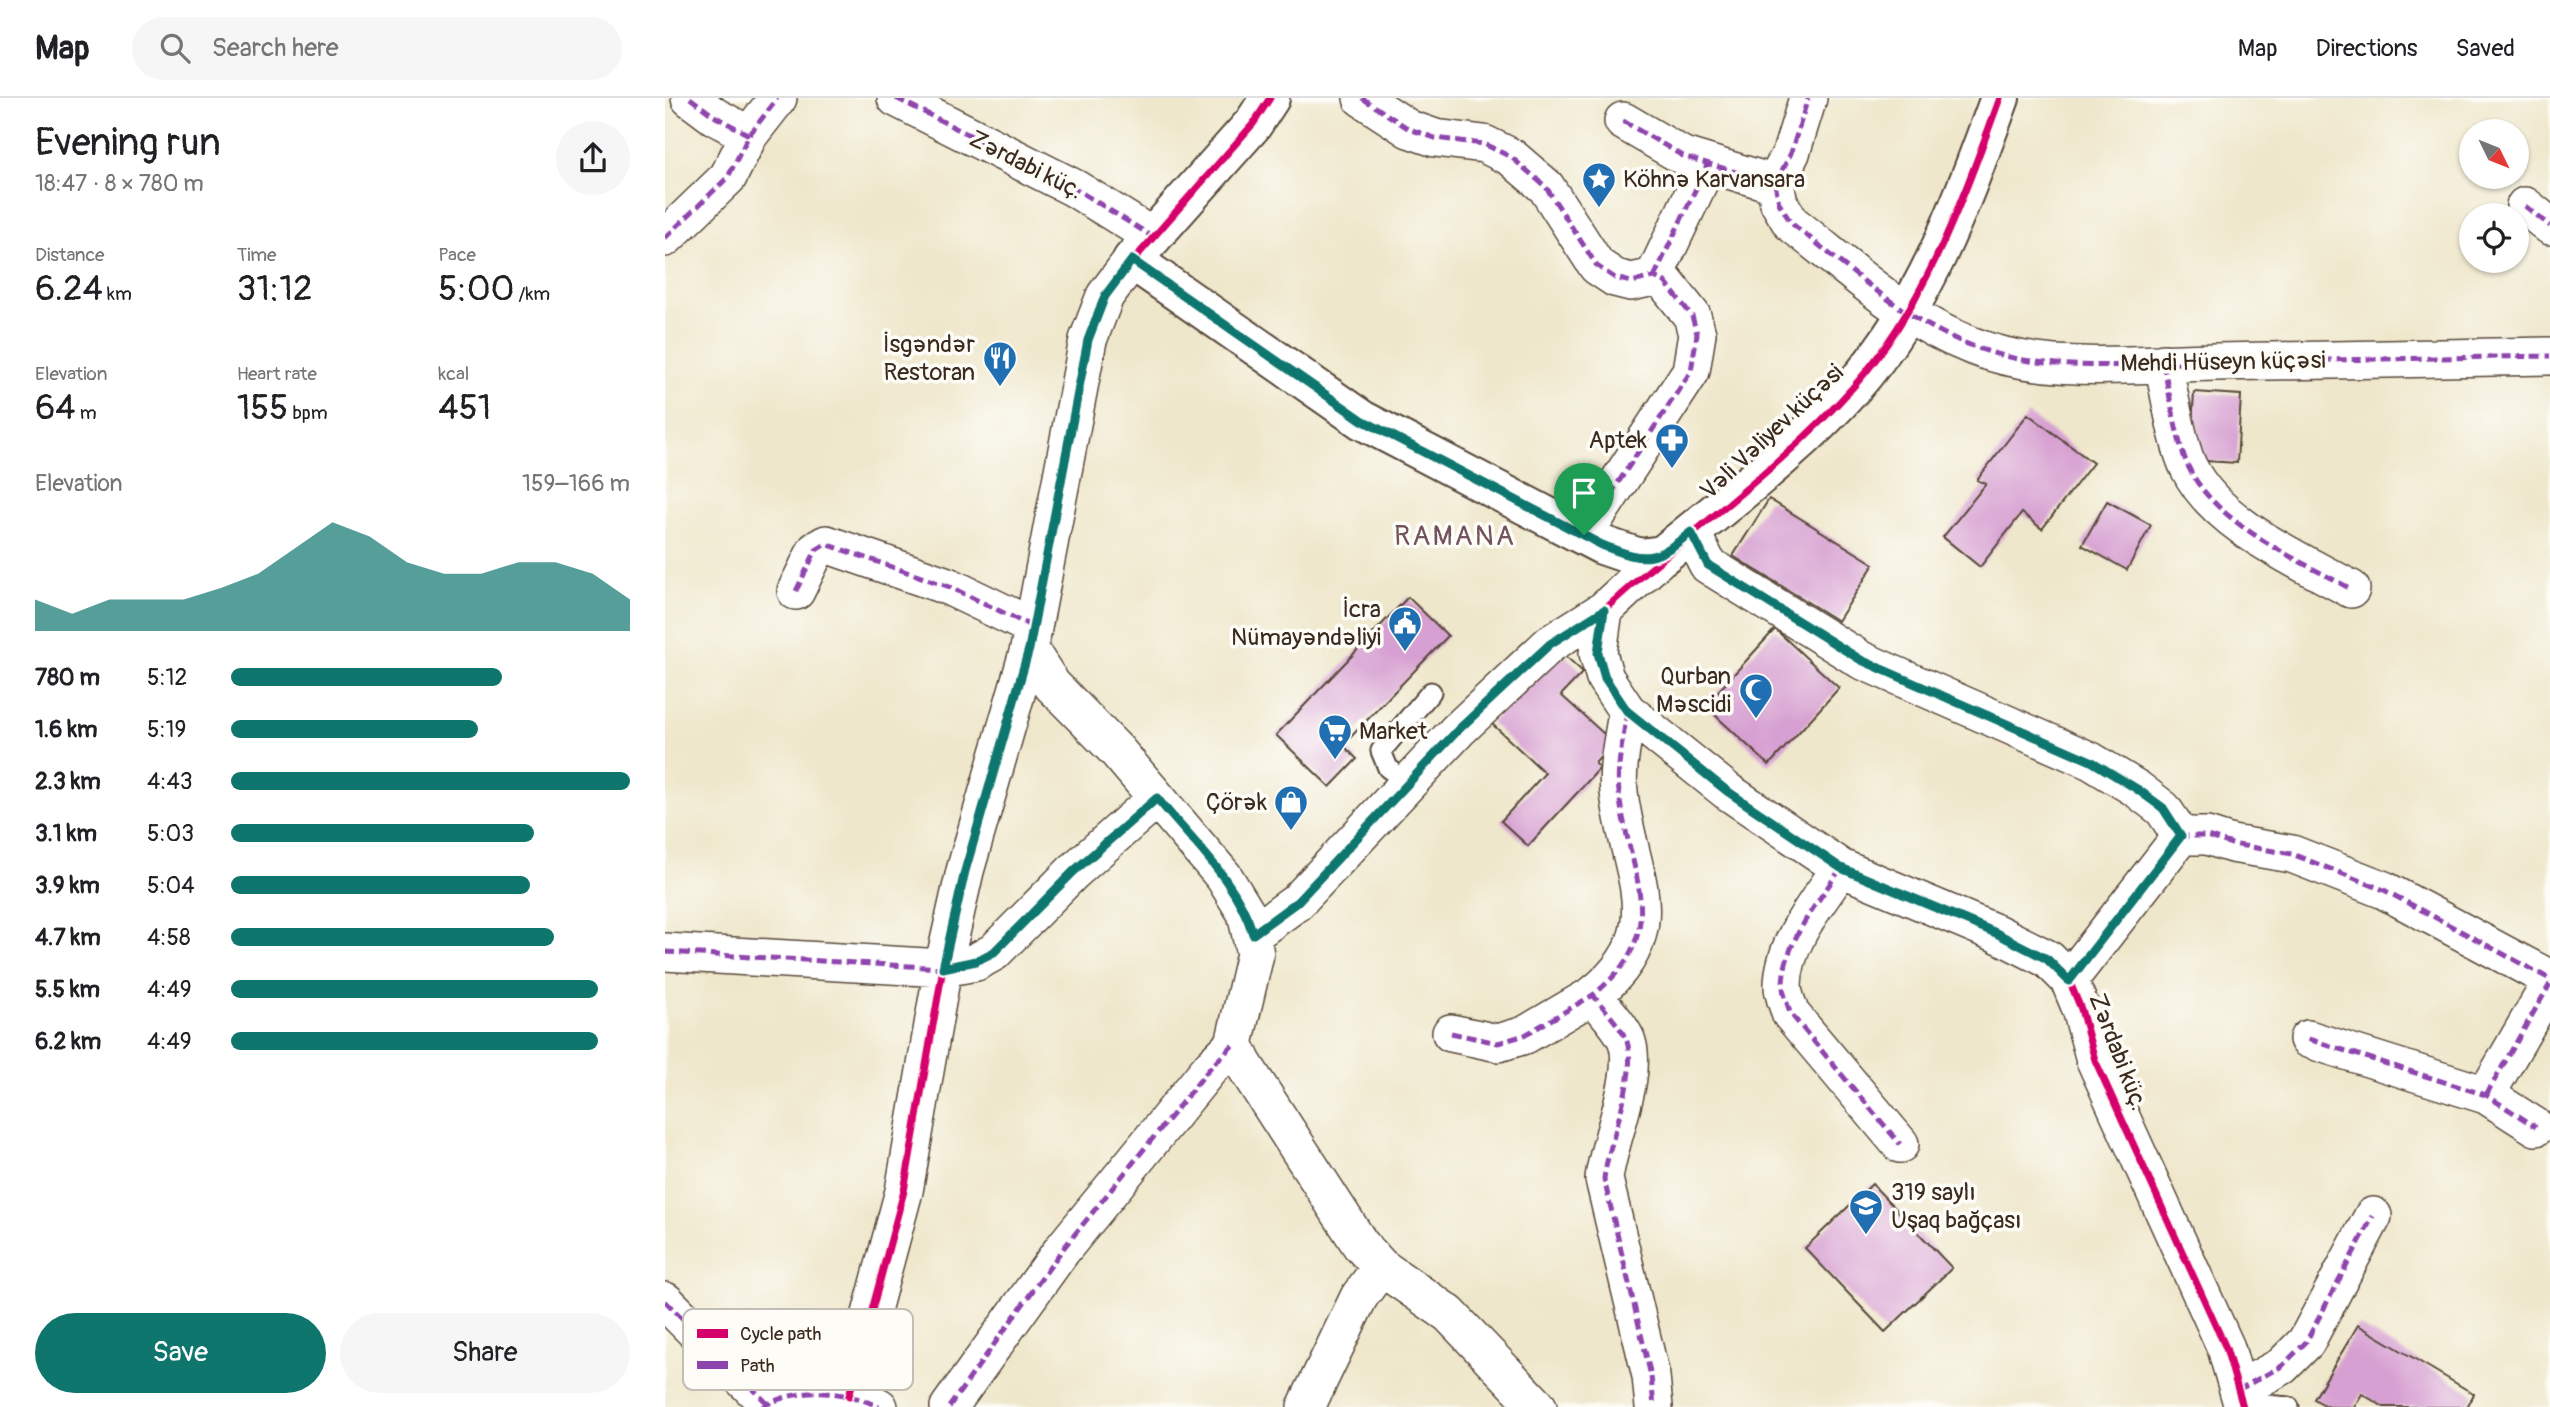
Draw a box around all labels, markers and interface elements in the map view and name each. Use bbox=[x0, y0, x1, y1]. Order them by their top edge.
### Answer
search box bbox=[132, 17, 622, 80]
text: Map bbox=[35, 28, 90, 69]
icon: search bbox=[156, 29, 194, 67]
text: Search here bbox=[212, 32, 339, 64]
text: Map bbox=[2238, 34, 2278, 63]
text: Directions bbox=[2316, 34, 2417, 63]
text: Saved bbox=[2455, 34, 2515, 63]
text: Evening run bbox=[35, 119, 221, 167]
north arrow bbox=[2459, 119, 2529, 189]
map controls bbox=[2459, 119, 2529, 273]
button: share bbox=[556, 121, 630, 195]
street label: Zərdabi küç. bbox=[965, 124, 1087, 206]
place icon: Köhnə Karvansara bbox=[1580, 160, 1618, 209]
place label: Köhnə Karvansara bbox=[1623, 165, 1805, 194]
text: 18:47 · 8 × 780 m bbox=[35, 169, 204, 198]
button: locate bbox=[2459, 203, 2529, 273]
text: Distance bbox=[35, 243, 104, 267]
text: Time bbox=[237, 243, 276, 267]
text: Pace bbox=[438, 243, 476, 267]
text: 6.24 bbox=[35, 267, 103, 311]
text: 31:12 bbox=[237, 267, 312, 311]
text: 5:00 bbox=[438, 267, 514, 311]
text: km bbox=[103, 282, 132, 306]
text: /km bbox=[514, 282, 550, 306]
place label: İsgəndər Restoran bbox=[883, 330, 975, 387]
restaurant icon: İsgəndər Restoran bbox=[981, 339, 1019, 388]
street label: Mehdi Hüseyn küçəsi bbox=[2120, 346, 2326, 378]
street label: Vəli Vəliyev küçəsi bbox=[1695, 358, 1849, 506]
text: Elevation bbox=[35, 362, 107, 386]
text: Heart rate bbox=[237, 362, 317, 386]
text: kcal bbox=[438, 362, 469, 386]
text: 64 bbox=[35, 386, 76, 430]
text: 155 bbox=[237, 386, 288, 430]
text: 451 bbox=[438, 386, 491, 430]
text: m bbox=[76, 401, 97, 425]
text: bpm bbox=[288, 401, 328, 425]
pharmacy icon: Aptek bbox=[1653, 421, 1691, 470]
place label: Aptek bbox=[1589, 426, 1647, 455]
pin bbox=[1554, 463, 1614, 535]
text: Elevation bbox=[35, 469, 123, 498]
text: 159–166 m bbox=[522, 469, 630, 498]
icon: arrive bbox=[1565, 474, 1603, 512]
district label: RAMANA bbox=[1394, 519, 1516, 554]
place label: İcra Nümayəndəliyi bbox=[1231, 595, 1381, 652]
public building icon: İcra Nümayəndəliyi bbox=[1386, 604, 1424, 653]
place label: Qurban Məscidi bbox=[1656, 662, 1731, 719]
text: 780 m bbox=[35, 663, 100, 692]
text: 5:12 bbox=[147, 663, 187, 692]
mosque icon: Qurban Məscidi bbox=[1737, 671, 1775, 720]
supermarket icon: Market bbox=[1316, 712, 1354, 761]
text: 1.6 km bbox=[35, 715, 97, 744]
text: 5:19 bbox=[147, 715, 186, 744]
place label: Market bbox=[1359, 717, 1428, 746]
text: 2.3 km bbox=[35, 767, 101, 796]
text: 4:43 bbox=[147, 767, 193, 796]
shop icon: Çörək bbox=[1272, 783, 1310, 832]
place label: Çörək bbox=[1206, 788, 1267, 817]
text: 3.1 km bbox=[35, 819, 97, 848]
text: 5:03 bbox=[147, 819, 194, 848]
text: 3.9 km bbox=[35, 871, 100, 900]
text: 5:04 bbox=[147, 871, 195, 900]
text: 4.7 km bbox=[35, 923, 101, 952]
text: 4:58 bbox=[147, 923, 191, 952]
text: 5.5 km bbox=[35, 975, 100, 1004]
text: 4:49 bbox=[147, 975, 192, 1004]
street label: Zərdabi küç. bbox=[2082, 989, 2154, 1115]
text: 6.2 km bbox=[35, 1027, 101, 1056]
text: 4:49 bbox=[147, 1027, 192, 1056]
place label: 319 saylı Uşaq bağçası bbox=[1891, 1178, 2022, 1235]
school or university icon: 319 saylı Uşaq bağçası bbox=[1847, 1187, 1885, 1236]
legend bbox=[683, 1309, 913, 1390]
button: Save bbox=[35, 1313, 326, 1393]
button: Share bbox=[340, 1313, 630, 1393]
text: Cycle path bbox=[740, 1322, 821, 1346]
text: Path bbox=[740, 1354, 775, 1378]

